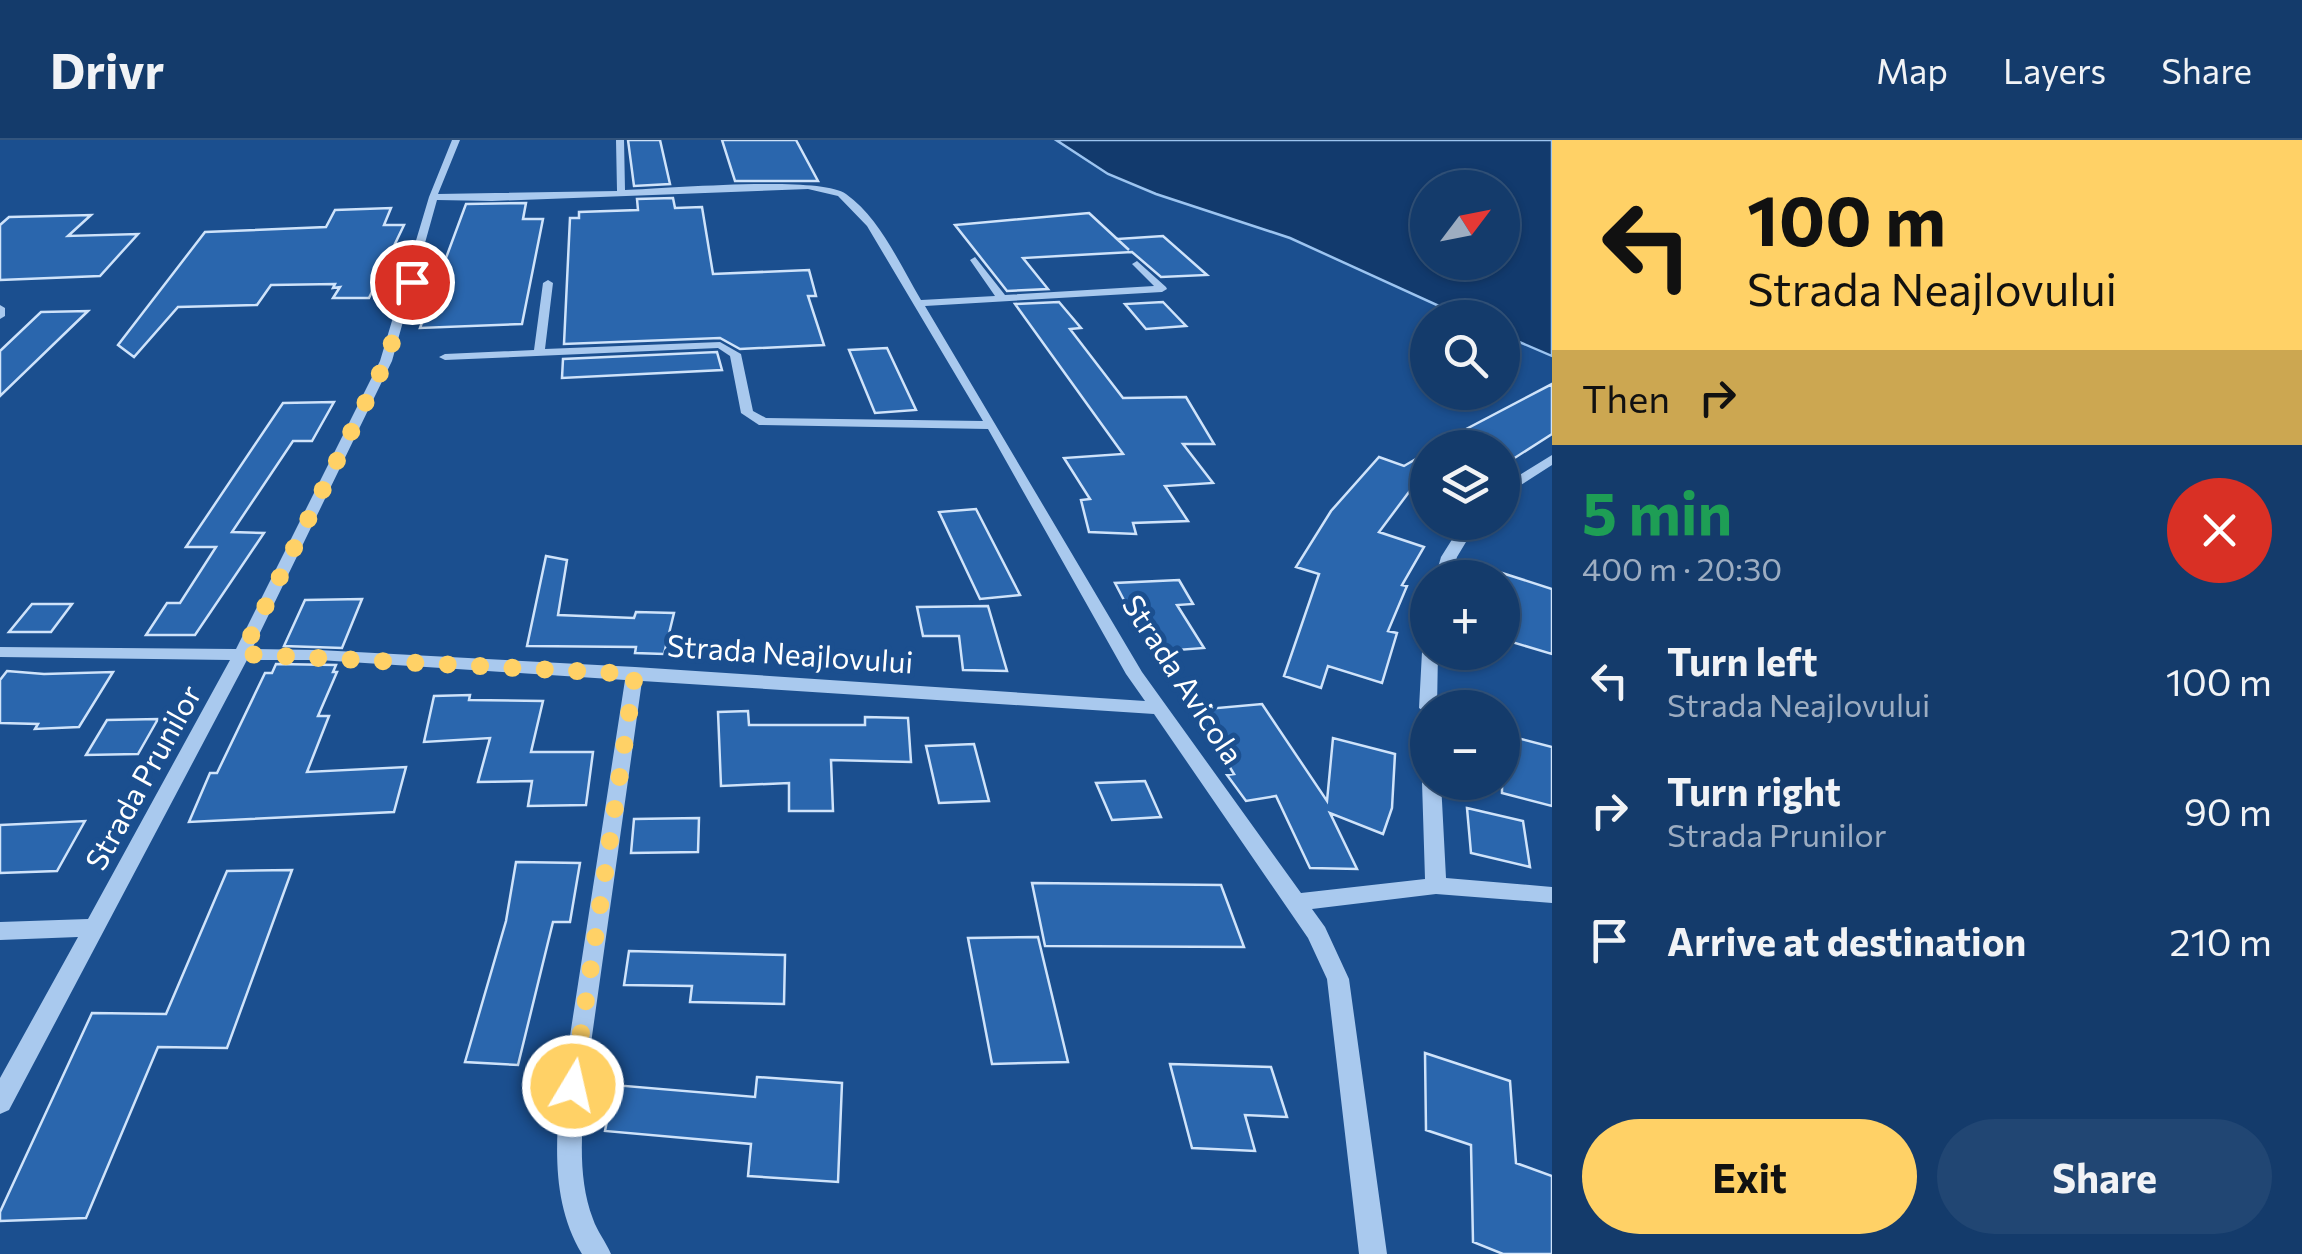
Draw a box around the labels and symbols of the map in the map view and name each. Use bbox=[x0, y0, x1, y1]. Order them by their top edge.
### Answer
north arrow bbox=[1410, 170, 1520, 280]
pin bbox=[370, 240, 455, 325]
street label: Strada Avicola bbox=[1116, 587, 1253, 770]
street label: Strada Neajlovului bbox=[666, 625, 915, 680]
street label: Strada Prunilor bbox=[76, 678, 208, 876]
position arrow bbox=[521, 1034, 625, 1138]

